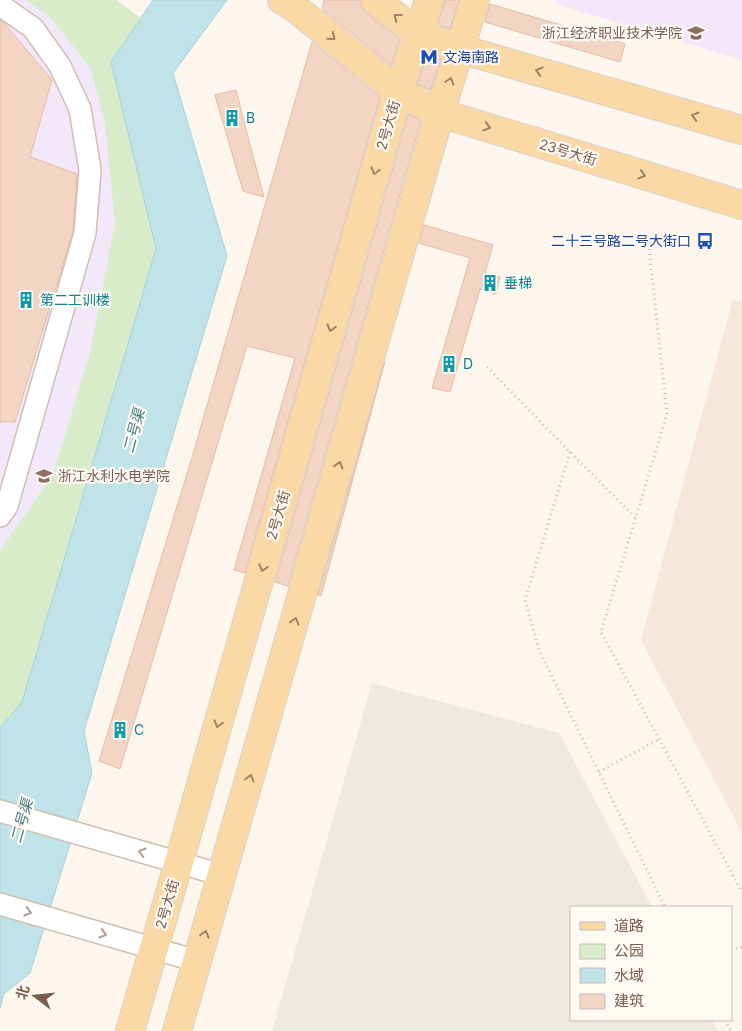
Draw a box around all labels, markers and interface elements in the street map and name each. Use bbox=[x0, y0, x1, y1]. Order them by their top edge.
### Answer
one-way arrow bbox=[394, 15, 403, 23]
school or university icon: 浙江经济职业技术学院 bbox=[686, 23, 706, 43]
place label: 浙江经济职业技术学院 bbox=[542, 24, 682, 41]
one-way arrow bbox=[326, 32, 335, 40]
metro station icon: 文海南路 bbox=[419, 47, 439, 67]
place label: 文海南路 bbox=[443, 48, 499, 65]
one-way arrow bbox=[535, 67, 544, 77]
one-way arrow bbox=[445, 77, 455, 85]
street label: 2号大街 bbox=[372, 98, 403, 151]
building icon: B bbox=[222, 108, 242, 128]
place label: B bbox=[246, 109, 255, 126]
one-way arrow bbox=[692, 112, 700, 122]
one-way arrow bbox=[482, 122, 490, 132]
street label: 23号大街 bbox=[537, 135, 599, 168]
one-way arrow bbox=[370, 167, 381, 176]
one-way arrow bbox=[638, 169, 646, 179]
bus stop icon: 二十三号路二号大街口 bbox=[695, 231, 715, 251]
place label: 二十三号路二号大街口 bbox=[551, 232, 691, 249]
building icon: 垂梯 bbox=[480, 273, 500, 293]
place label: 垂梯 bbox=[504, 274, 532, 291]
building icon: 第二工训楼 bbox=[16, 290, 36, 310]
place label: 第二工训楼 bbox=[40, 291, 110, 308]
one-way arrow bbox=[326, 323, 336, 331]
building icon: D bbox=[439, 354, 459, 374]
place label: D bbox=[463, 355, 473, 372]
water label: 二号渠 bbox=[119, 405, 149, 455]
one-way arrow bbox=[334, 462, 344, 470]
school or university icon: 浙江水利水电学院 bbox=[34, 466, 54, 486]
place label: 浙江水利水电学院 bbox=[58, 467, 170, 484]
street label: 2号大街 bbox=[262, 488, 293, 541]
one-way arrow bbox=[258, 563, 268, 572]
one-way arrow bbox=[289, 618, 299, 626]
building icon: C bbox=[110, 720, 130, 740]
one-way arrow bbox=[214, 720, 224, 728]
place label: C bbox=[134, 721, 144, 738]
one-way arrow bbox=[244, 774, 254, 782]
water label: 二号渠 bbox=[6, 795, 37, 845]
one-way arrow bbox=[138, 847, 146, 857]
street label: 2号大街 bbox=[151, 877, 182, 930]
one-way arrow bbox=[23, 906, 32, 916]
legend bbox=[570, 906, 732, 1021]
text: 道路 bbox=[614, 916, 644, 935]
one-way arrow bbox=[98, 928, 106, 938]
one-way arrow bbox=[199, 930, 209, 938]
text: 公园 bbox=[614, 941, 644, 960]
text: 水域 bbox=[614, 966, 644, 985]
north arrow bbox=[10, 971, 60, 1021]
text: 北 bbox=[12, 983, 32, 1001]
text: 建筑 bbox=[614, 991, 644, 1010]

